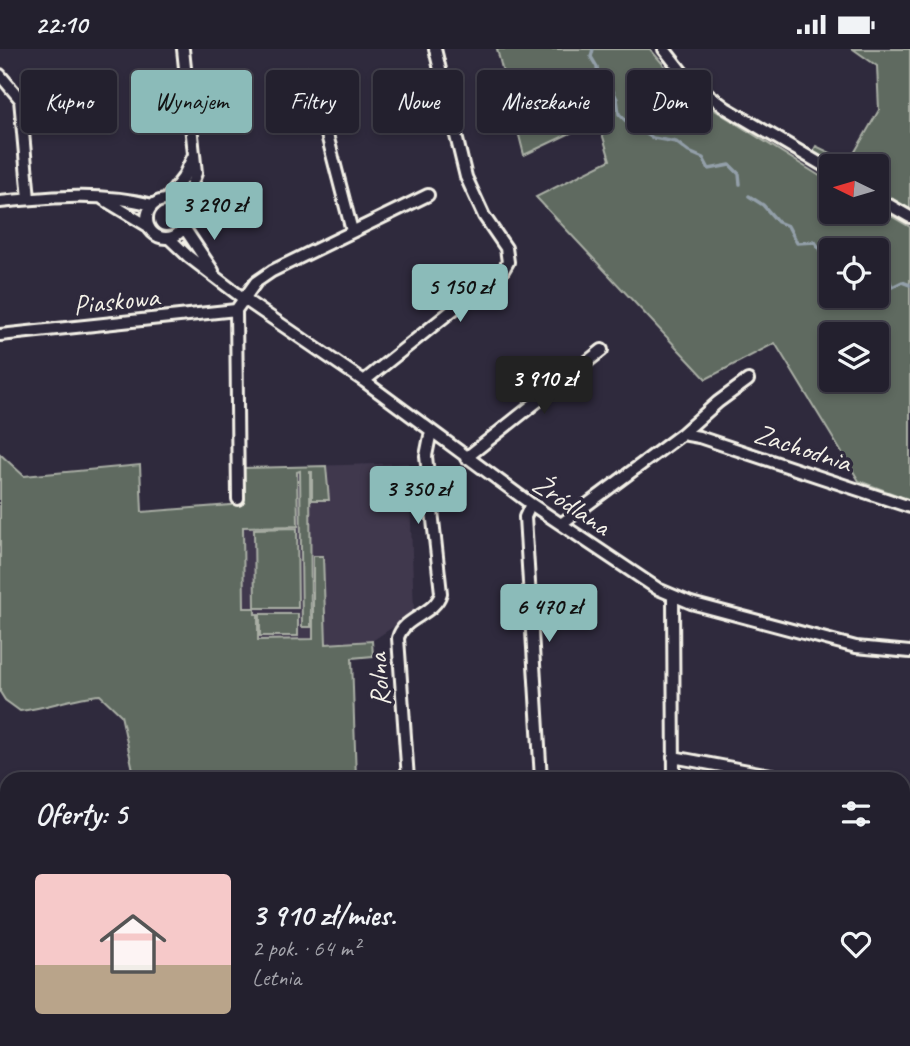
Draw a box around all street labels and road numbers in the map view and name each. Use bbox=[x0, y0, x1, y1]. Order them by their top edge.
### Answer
street label: Piaskowa bbox=[71, 278, 162, 322]
street label: Zachodnia bbox=[750, 415, 857, 480]
street label: Źródlana bbox=[526, 466, 619, 544]
street label: Rolna bbox=[359, 650, 398, 708]

